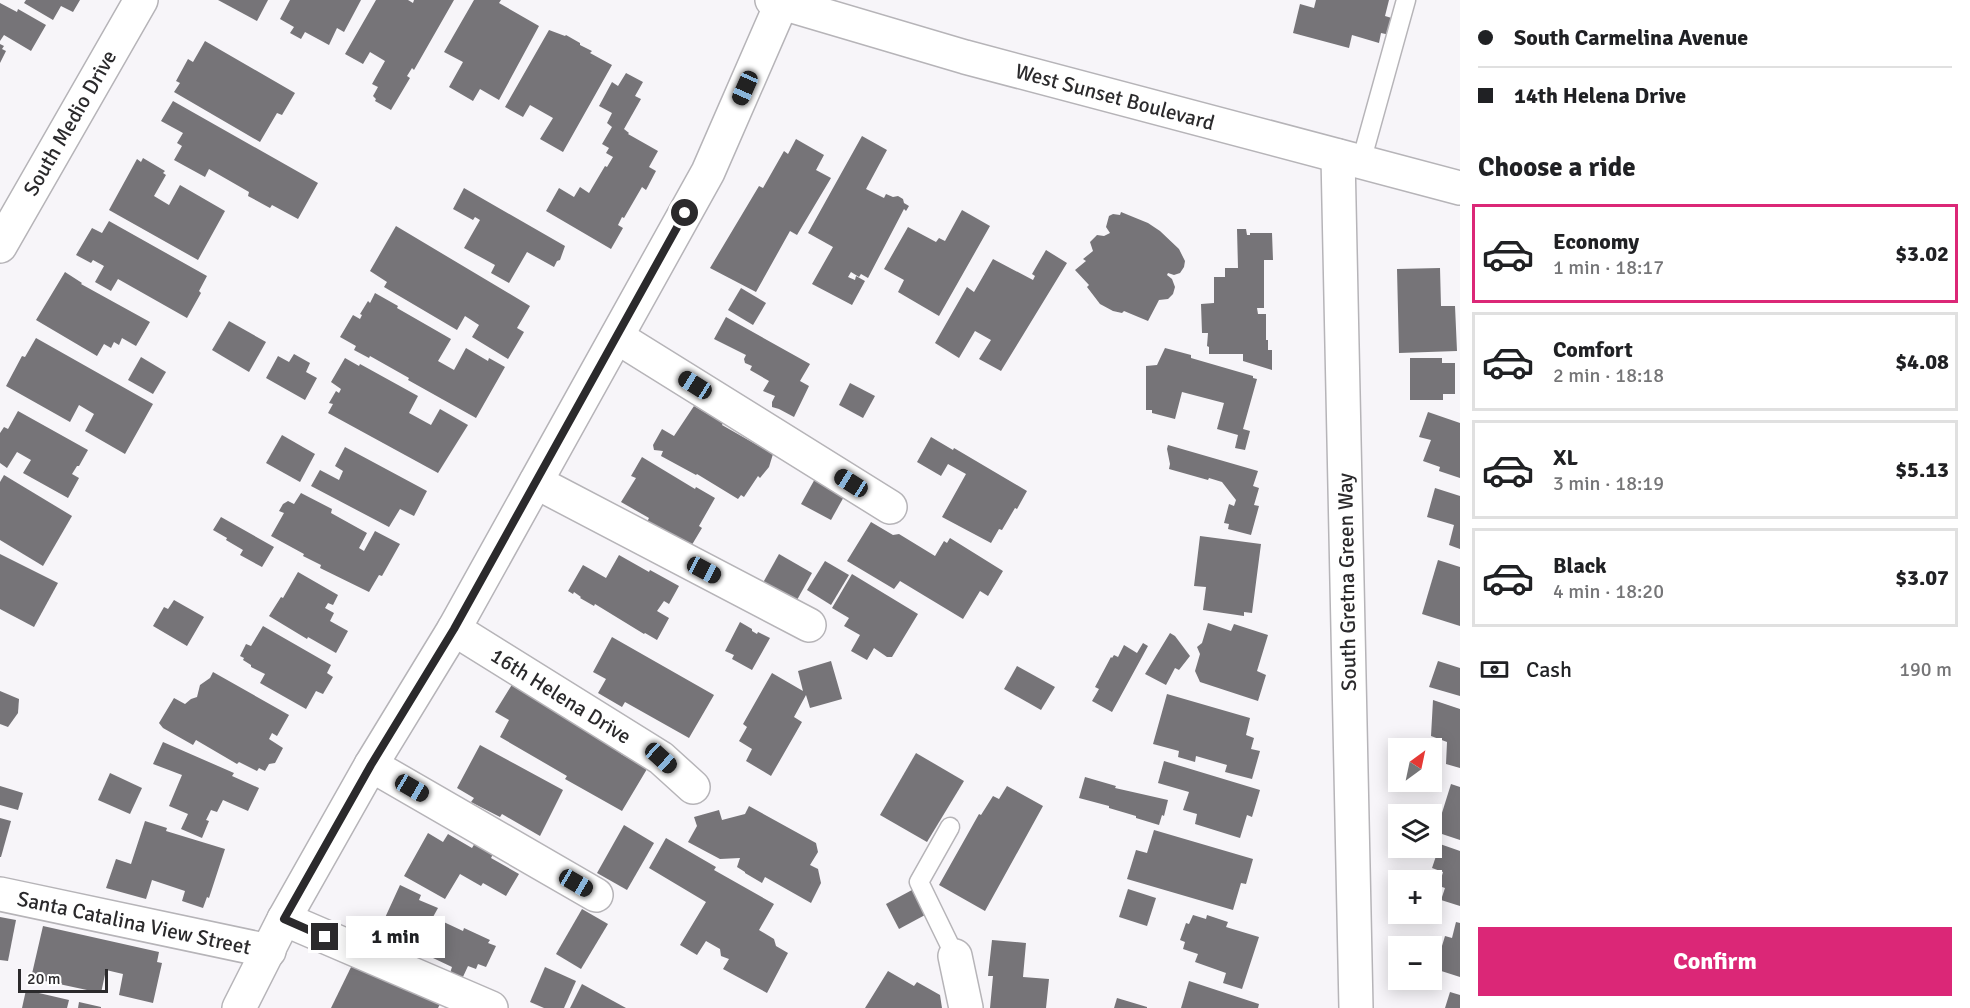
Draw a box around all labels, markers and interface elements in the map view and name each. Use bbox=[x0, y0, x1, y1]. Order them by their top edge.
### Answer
text: South Carmelina Avenue bbox=[1514, 24, 1748, 51]
street label: South Medio Drive bbox=[18, 45, 122, 201]
street label: West Sunset Boulevard bbox=[1013, 58, 1217, 136]
car bbox=[729, 68, 761, 108]
text: 14th Helena Drive bbox=[1514, 82, 1686, 109]
text: Choose a ride bbox=[1478, 151, 1636, 184]
route start bbox=[671, 199, 698, 226]
icon: car bbox=[1481, 227, 1535, 281]
text: Economy bbox=[1553, 228, 1639, 255]
text: $3.02 bbox=[1895, 240, 1949, 267]
text: 1 min · 18:17 bbox=[1553, 255, 1664, 280]
icon: car bbox=[1481, 335, 1535, 389]
text: Comfort bbox=[1553, 336, 1633, 363]
text: $4.08 bbox=[1895, 348, 1949, 375]
text: 2 min · 18:18 bbox=[1553, 363, 1664, 388]
car bbox=[675, 368, 715, 402]
icon: car bbox=[1481, 443, 1535, 497]
text: XL bbox=[1553, 444, 1578, 471]
text: $5.13 bbox=[1895, 456, 1949, 483]
car bbox=[831, 466, 871, 500]
text: 3 min · 18:19 bbox=[1553, 471, 1664, 496]
street label: South Gretna Green Way bbox=[1332, 473, 1362, 691]
icon: car bbox=[1481, 551, 1535, 605]
text: Black bbox=[1553, 552, 1607, 579]
car bbox=[684, 554, 724, 586]
text: $3.07 bbox=[1895, 564, 1949, 591]
text: 4 min · 18:20 bbox=[1553, 579, 1664, 604]
street label: 16th Helena Drive bbox=[486, 642, 636, 750]
icon: cash bbox=[1478, 653, 1511, 686]
text: Cash bbox=[1526, 656, 1572, 683]
text: 190 m bbox=[1899, 657, 1952, 682]
north arrow bbox=[1388, 738, 1442, 792]
map controls bbox=[1388, 738, 1442, 990]
car bbox=[642, 739, 680, 777]
car bbox=[392, 771, 432, 805]
button: layers bbox=[1388, 804, 1442, 858]
car bbox=[556, 866, 596, 900]
button: + bbox=[1388, 870, 1442, 924]
street label: Santa Catalina View Street bbox=[15, 886, 253, 960]
callout: 1 min bbox=[346, 916, 445, 958]
route end bbox=[311, 923, 338, 950]
text: 1 min bbox=[371, 924, 420, 949]
button: Confirm bbox=[1478, 927, 1952, 996]
button: − bbox=[1388, 936, 1442, 990]
scale bar bbox=[18, 966, 108, 994]
text: 20 m bbox=[27, 969, 61, 989]

